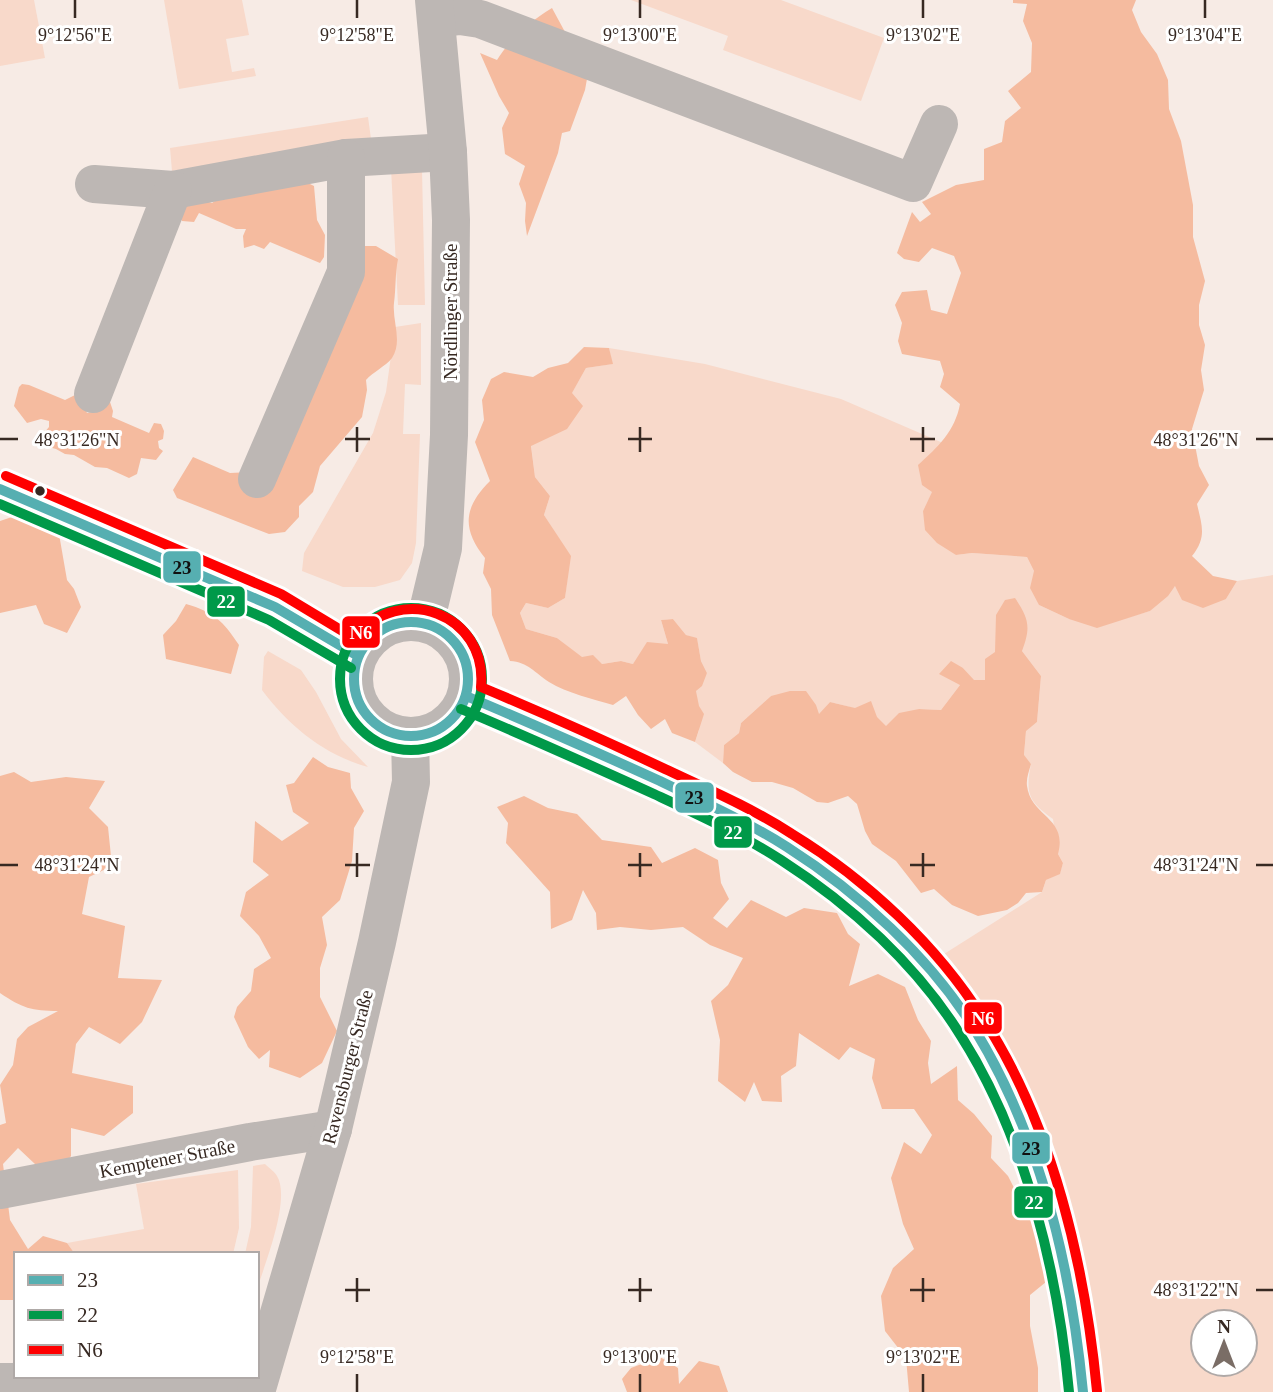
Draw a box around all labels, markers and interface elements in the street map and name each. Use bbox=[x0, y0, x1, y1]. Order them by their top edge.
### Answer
text: 9°12'56"E bbox=[38, 25, 112, 45]
text: 9°12'58"E bbox=[320, 25, 394, 45]
text: 9°13'00"E bbox=[603, 25, 677, 45]
text: 9°13'02"E bbox=[886, 25, 960, 45]
text: 9°13'04"E bbox=[1168, 25, 1242, 45]
street label: Nördlinger Straße bbox=[440, 244, 461, 380]
text: 48°31'26"N bbox=[35, 430, 119, 450]
text: 48°31'26"N bbox=[1154, 430, 1238, 450]
unlabelled marker bbox=[33, 484, 47, 498]
line badge: 23 bbox=[162, 550, 202, 584]
text: 23 bbox=[173, 557, 192, 578]
line badge: 22 bbox=[206, 585, 246, 618]
text: 22 bbox=[217, 591, 236, 612]
line badge: N6 bbox=[341, 615, 381, 649]
text: N6 bbox=[349, 622, 373, 643]
line badge: 23 bbox=[674, 781, 715, 814]
text: 23 bbox=[685, 787, 704, 808]
line badge: 22 bbox=[713, 815, 753, 849]
text: 22 bbox=[724, 822, 743, 843]
text: 48°31'24"N bbox=[35, 855, 119, 875]
text: 48°31'24"N bbox=[1154, 855, 1238, 875]
street label: Ravensburger Straße bbox=[318, 988, 377, 1147]
line badge: N6 bbox=[963, 1001, 1003, 1035]
text: N6 bbox=[971, 1008, 995, 1029]
line badge: 23 bbox=[1011, 1131, 1051, 1165]
street label: Kemptener Straße bbox=[98, 1135, 237, 1182]
text: 23 bbox=[1022, 1138, 1041, 1159]
line badge: 22 bbox=[1013, 1185, 1054, 1219]
text: 22 bbox=[1025, 1192, 1044, 1213]
legend bbox=[14, 1252, 259, 1378]
text: 23 bbox=[77, 1268, 98, 1292]
text: 48°31'22"N bbox=[1154, 1280, 1238, 1300]
text: 22 bbox=[77, 1303, 98, 1327]
north arrow bbox=[1189, 1308, 1259, 1378]
text: N bbox=[1217, 1316, 1231, 1337]
text: N6 bbox=[77, 1338, 103, 1362]
text: 9°12'58"E bbox=[320, 1347, 394, 1367]
text: 9°13'00"E bbox=[603, 1347, 677, 1367]
text: 9°13'02"E bbox=[886, 1347, 960, 1367]

